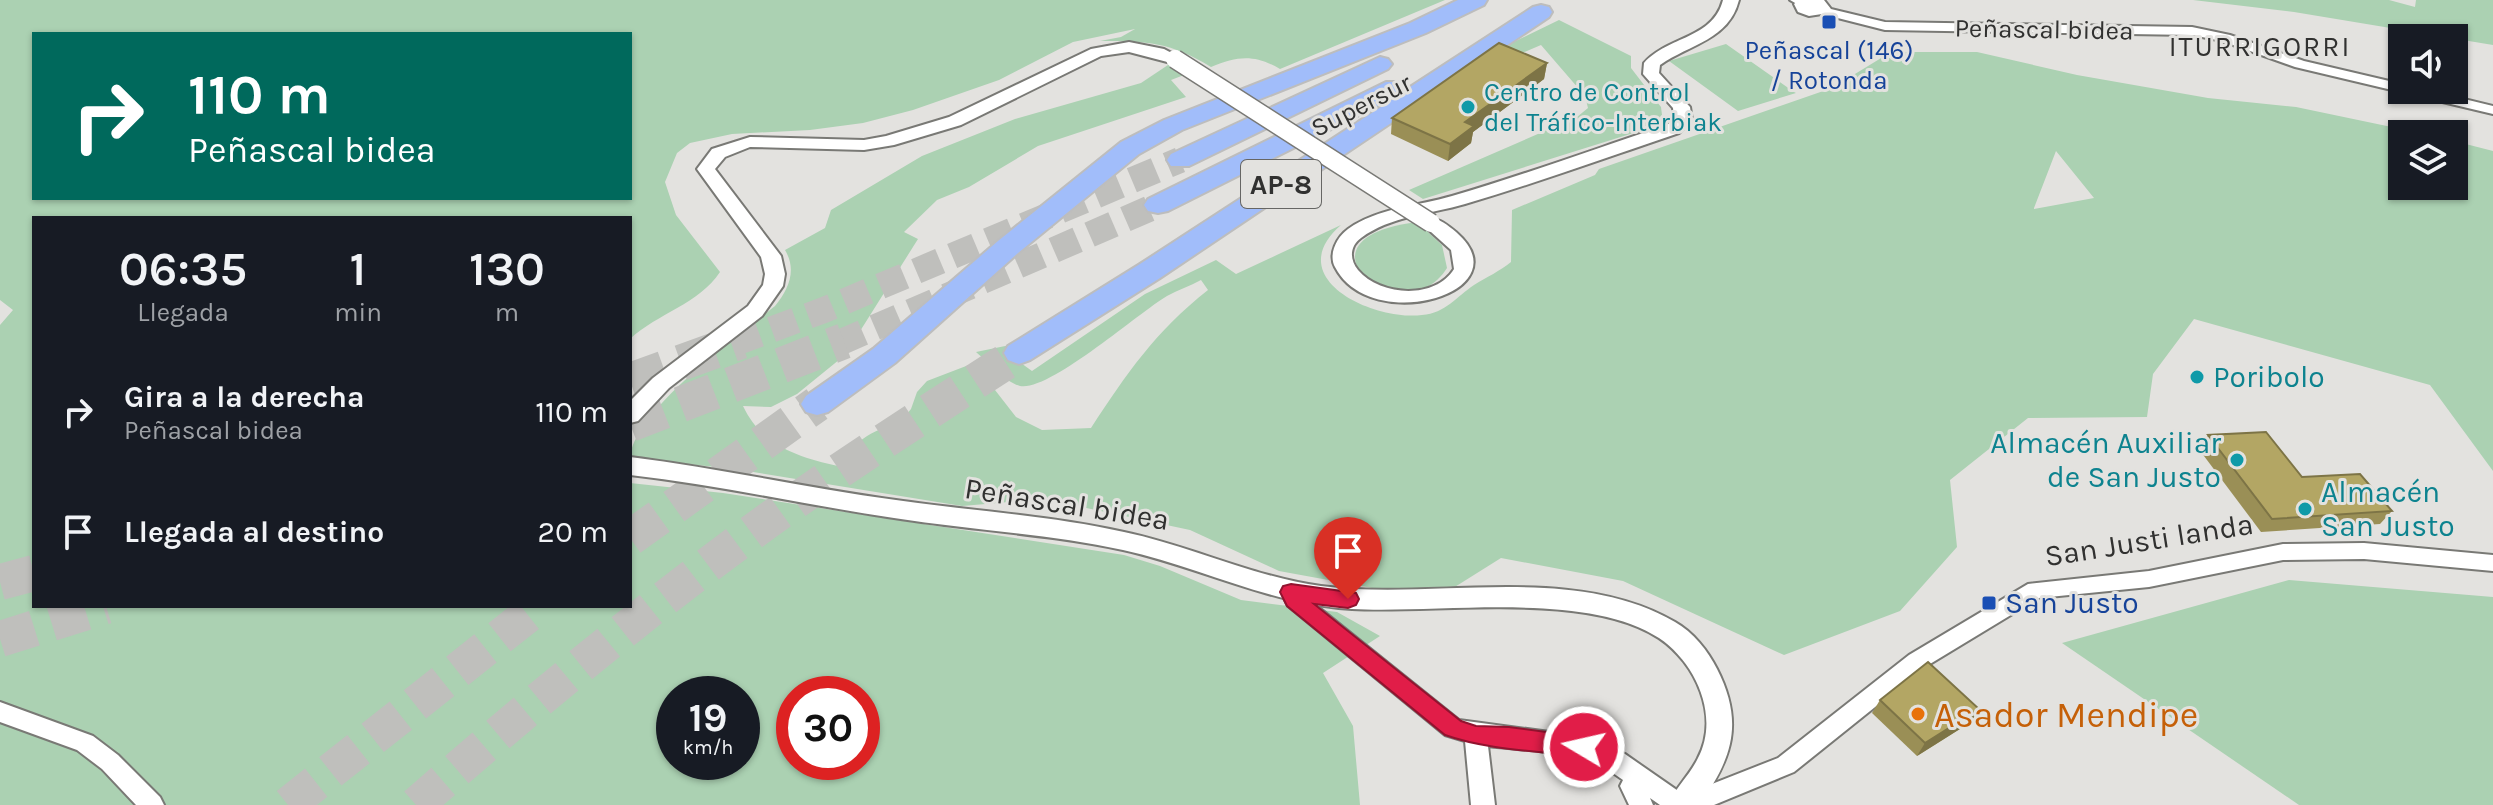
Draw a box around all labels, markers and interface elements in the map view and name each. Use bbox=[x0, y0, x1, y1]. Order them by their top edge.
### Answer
street label: Peñascal bidea bbox=[1954, 12, 2134, 47]
marker: Peñascal (146) / Rotonda bbox=[1820, 13, 1838, 31]
map controls bbox=[2388, 24, 2468, 200]
button: sound bbox=[2388, 24, 2468, 104]
district label: ITURRIGORRI bbox=[2169, 30, 2351, 63]
place label: Peñascal (146) / Rotonda bbox=[1744, 35, 1914, 96]
text: 110 m bbox=[188, 62, 331, 127]
icon: right bbox=[56, 64, 160, 168]
street label: Supersur bbox=[1306, 67, 1417, 144]
place label: Centro de Control del Tráfico-Interbiak bbox=[1484, 77, 1722, 138]
marker: Centro de Control del Tráfico-Interbiak bbox=[1459, 98, 1477, 116]
button: layers bbox=[2388, 120, 2468, 200]
text: Peñascal bidea bbox=[188, 129, 436, 171]
road number: AP-8 bbox=[1241, 160, 1321, 208]
text: 06:35 bbox=[119, 241, 247, 297]
text: 1 bbox=[350, 241, 366, 297]
text: 130 bbox=[469, 241, 545, 297]
text: Llegada bbox=[137, 297, 229, 328]
text: min bbox=[334, 297, 382, 328]
text: m bbox=[495, 297, 519, 328]
place label: Poribolo bbox=[2213, 359, 2325, 395]
marker: Poribolo bbox=[2188, 368, 2206, 386]
text: Gira a la derecha bbox=[124, 379, 365, 415]
icon: right bbox=[56, 390, 100, 434]
text: 110 m bbox=[535, 394, 608, 430]
text: Peñascal bidea bbox=[124, 415, 303, 446]
place label: Almacén Auxiliar de San Justo bbox=[1990, 425, 2221, 495]
marker: Almacén Auxiliar de San Justo bbox=[2228, 451, 2246, 469]
street label: Peñascal bidea bbox=[962, 470, 1172, 538]
place label: Almacén San Justo bbox=[2321, 474, 2455, 544]
marker: Almacén San Justo bbox=[2296, 500, 2314, 518]
street label: San Justi landa bbox=[2042, 506, 2256, 574]
icon: arrive bbox=[56, 510, 100, 554]
text: Llegada al destino bbox=[124, 514, 384, 550]
text: 20 m bbox=[538, 514, 608, 550]
pin bbox=[1314, 517, 1382, 599]
icon: arrive bbox=[1326, 529, 1370, 573]
place label: San Justo bbox=[2005, 585, 2139, 621]
marker: San Justo bbox=[1980, 594, 1998, 612]
speed limit sign: 30 bbox=[776, 676, 880, 780]
text: 19 bbox=[689, 694, 727, 741]
place label: Asador Mendipe bbox=[1934, 694, 2198, 736]
position arrow bbox=[1542, 705, 1626, 789]
marker: Asador Mendipe bbox=[1909, 705, 1927, 723]
text: km/h bbox=[683, 736, 733, 759]

